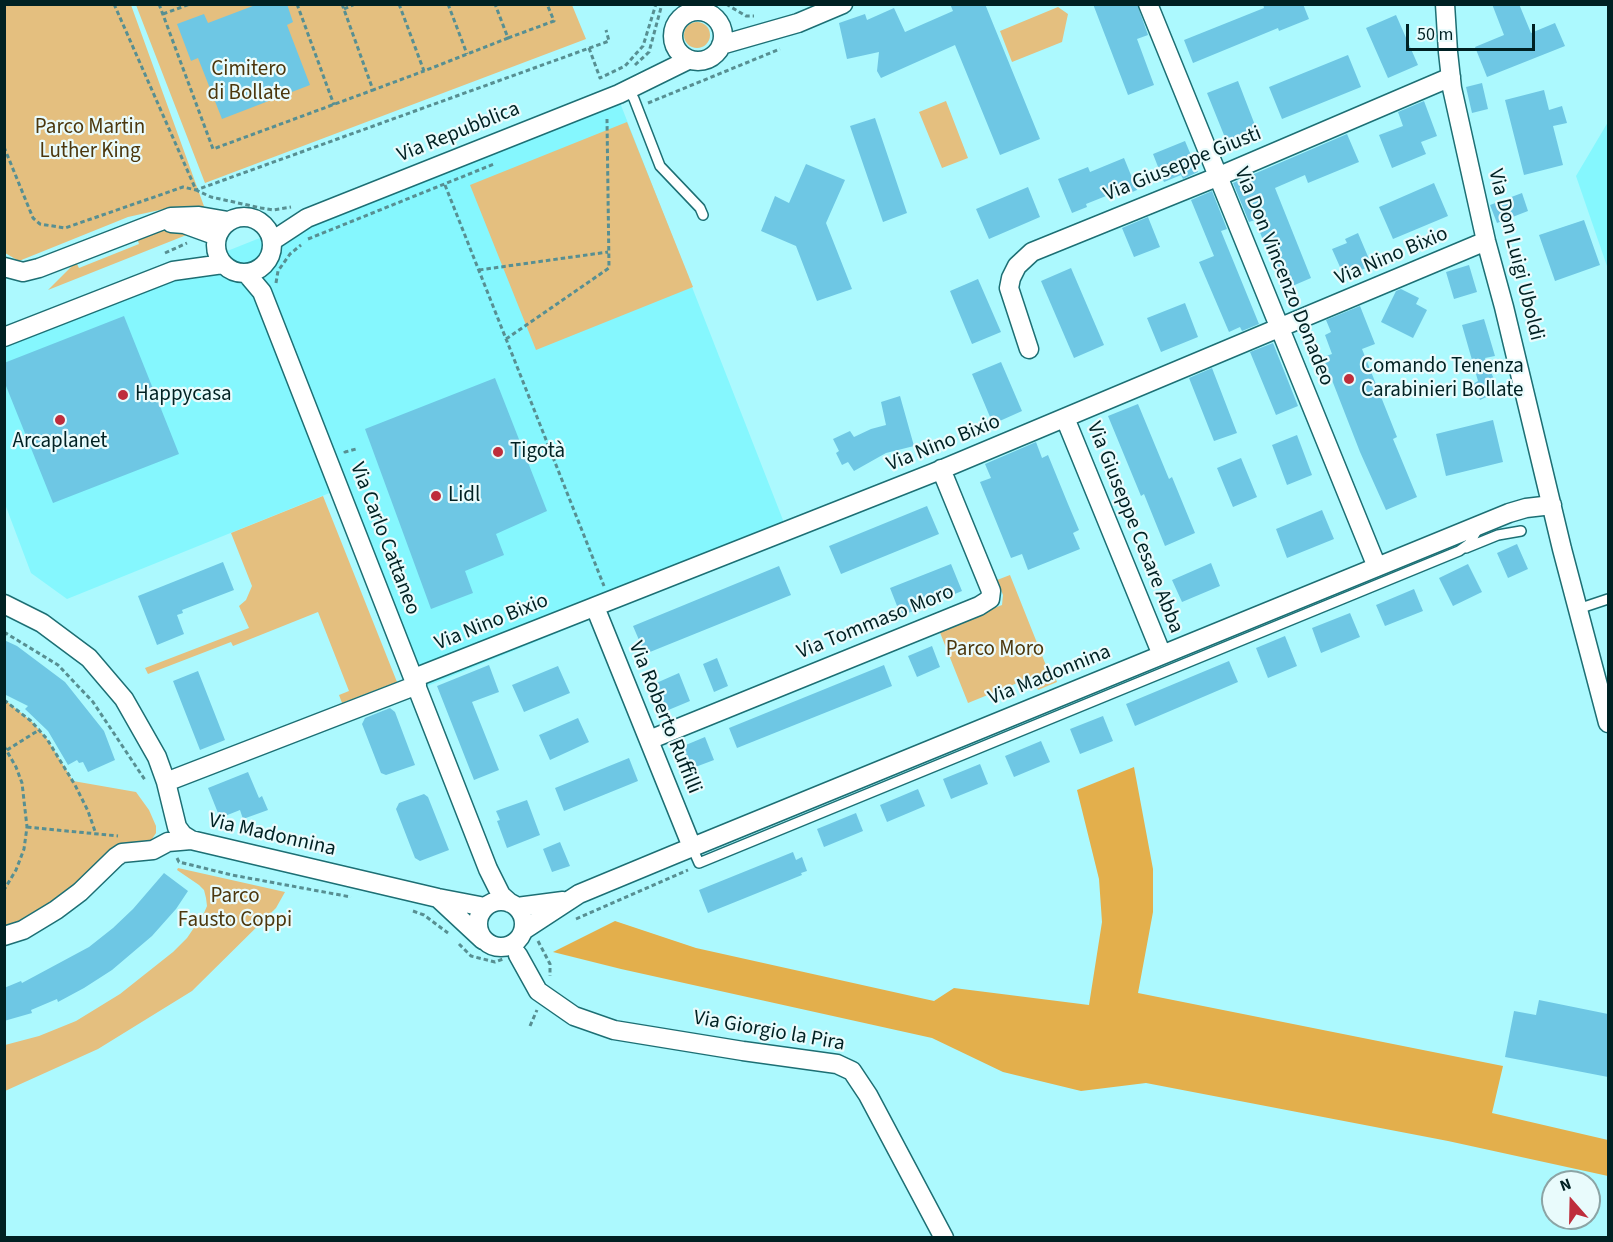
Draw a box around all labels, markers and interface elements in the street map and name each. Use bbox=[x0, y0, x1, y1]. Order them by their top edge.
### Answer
scale bar bbox=[1409, 12, 1538, 50]
text: 50 m bbox=[1417, 22, 1453, 47]
park label: Cimitero di Bollate bbox=[208, 57, 290, 107]
street label: Via Repubblica bbox=[394, 97, 524, 169]
park label: Parco Martin Luther King bbox=[35, 115, 145, 165]
street label: Via Giuseppe Giusti bbox=[1101, 122, 1265, 208]
street label: Via Don Vincenzo Donadeo bbox=[1228, 164, 1338, 390]
street label: Via Don Luigi Uboldi bbox=[1481, 167, 1549, 343]
street label: Via Nino Bixio bbox=[1332, 222, 1452, 292]
place label: Comando Tenenza Carabinieri Bollate bbox=[1361, 354, 1524, 404]
marker: Comando Tenenza Carabinieri Bollate bbox=[1342, 372, 1356, 386]
place label: Happycasa bbox=[135, 382, 232, 408]
marker: Happycasa bbox=[116, 388, 130, 402]
street label: Via Nino Bixio bbox=[884, 410, 1004, 478]
marker: Arcaplanet bbox=[53, 413, 67, 427]
street label: Via Giuseppe Cesare Abba bbox=[1080, 419, 1188, 637]
place label: Arcaplanet bbox=[13, 429, 107, 455]
place label: Tigotà bbox=[510, 439, 565, 465]
marker: Tigotà bbox=[491, 445, 505, 459]
street label: Via Carlo Cattaneo bbox=[343, 459, 425, 619]
place label: Lidl bbox=[448, 483, 480, 509]
marker: Lidl bbox=[429, 489, 443, 503]
street label: Via Tommaso Moro bbox=[794, 580, 958, 666]
street label: Via Nino Bixio bbox=[432, 589, 552, 657]
park label: Parco Moro bbox=[946, 637, 1044, 663]
street label: Via Roberto Ruffilli bbox=[622, 638, 706, 798]
street label: Via Madonnina bbox=[985, 640, 1115, 712]
street label: Via Madonnina bbox=[206, 809, 338, 863]
park label: Parco Fausto Coppi bbox=[178, 884, 292, 934]
street label: Via Giorgio la Pira bbox=[691, 1006, 847, 1058]
north arrow bbox=[1541, 1170, 1601, 1230]
text: N bbox=[1557, 1173, 1574, 1197]

